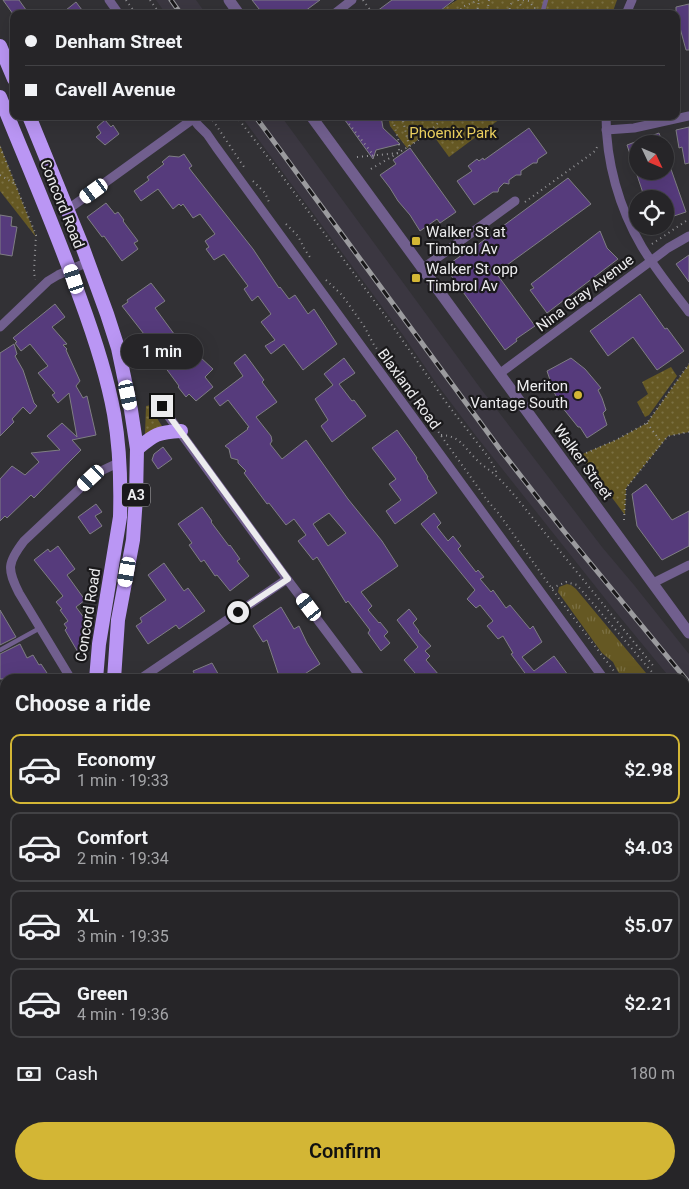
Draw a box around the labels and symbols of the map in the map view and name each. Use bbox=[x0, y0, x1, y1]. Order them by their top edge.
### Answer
park label: Phoenix Park bbox=[409, 124, 497, 142]
north arrow bbox=[629, 135, 674, 180]
street label: Concord Road bbox=[36, 157, 88, 251]
car bbox=[77, 176, 110, 206]
place label: Walker St at Timbrol Av bbox=[426, 223, 506, 258]
marker: Walker St at Timbrol Av bbox=[410, 235, 422, 247]
street label: Nina Gray Avenue bbox=[533, 250, 637, 336]
place label: Walker St opp Timbrol Av bbox=[426, 260, 518, 295]
car bbox=[62, 262, 85, 296]
marker: Walker St opp Timbrol Av bbox=[410, 272, 422, 284]
callout: 1 min bbox=[121, 334, 203, 368]
street label: Blaxland Road bbox=[374, 345, 444, 433]
place label: Meriton Vantage South bbox=[470, 377, 568, 412]
car bbox=[117, 379, 138, 411]
marker: Meriton Vantage South bbox=[572, 389, 584, 401]
route end bbox=[151, 395, 173, 417]
street label: Walker Street bbox=[550, 421, 616, 503]
car bbox=[74, 462, 107, 494]
road number: A3 bbox=[122, 484, 150, 506]
car bbox=[117, 556, 136, 588]
street label: Concord Road bbox=[72, 567, 104, 663]
car bbox=[293, 591, 324, 623]
route start bbox=[227, 601, 249, 623]

